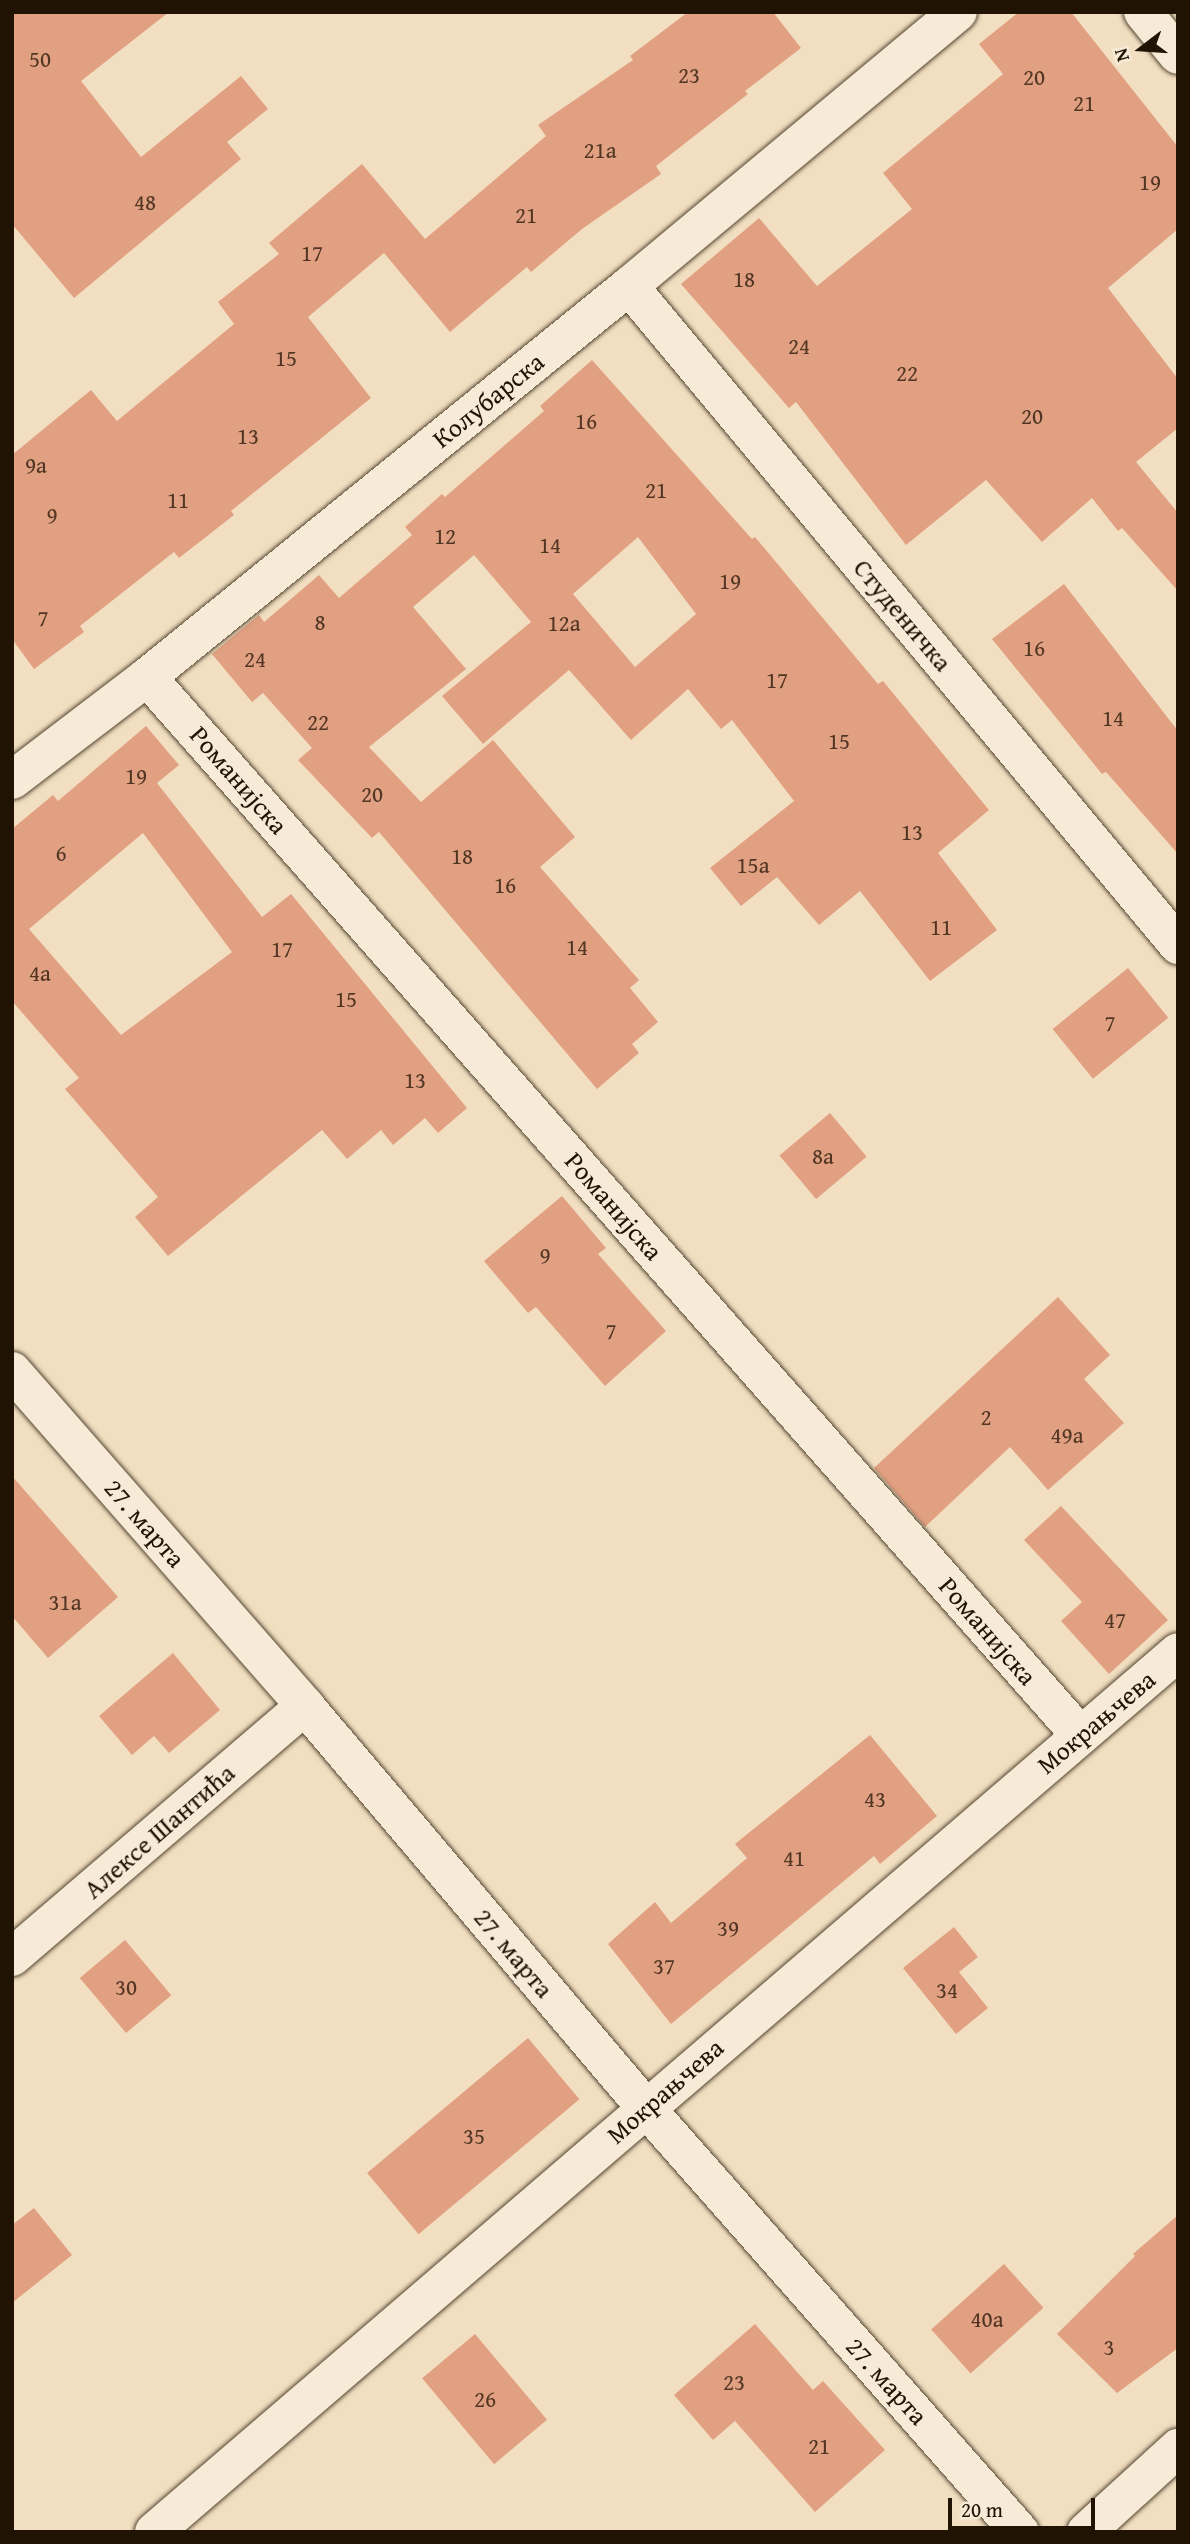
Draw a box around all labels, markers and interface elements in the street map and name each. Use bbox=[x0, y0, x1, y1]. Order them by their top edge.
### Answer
north arrow bbox=[1106, 14, 1176, 84]
house number: 50 bbox=[29, 45, 51, 73]
text: N bbox=[1106, 45, 1136, 65]
house number: 23 bbox=[678, 61, 700, 89]
house number: 20 bbox=[1023, 63, 1045, 91]
house number: 21 bbox=[1073, 89, 1095, 117]
house number: 21a bbox=[583, 136, 617, 164]
house number: 19 bbox=[1139, 168, 1161, 196]
house number: 48 bbox=[134, 188, 156, 216]
house number: 21 bbox=[515, 201, 537, 229]
house number: 17 bbox=[301, 239, 323, 267]
house number: 18 bbox=[733, 265, 755, 293]
house number: 24 bbox=[788, 332, 810, 360]
house number: 15 bbox=[275, 344, 297, 372]
street label: Колубарска bbox=[426, 346, 550, 454]
house number: 22 bbox=[896, 359, 918, 387]
house number: 20 bbox=[1021, 402, 1043, 430]
house number: 16 bbox=[575, 407, 597, 435]
house number: 13 bbox=[237, 422, 259, 450]
house number: 9a bbox=[25, 451, 47, 479]
house number: 21 bbox=[645, 476, 667, 504]
house number: 11 bbox=[167, 486, 189, 514]
house number: 9 bbox=[46, 501, 58, 529]
house number: 12 bbox=[434, 522, 456, 550]
house number: 14 bbox=[539, 531, 561, 559]
street label: Студеничка bbox=[847, 553, 959, 677]
house number: 19 bbox=[719, 567, 741, 595]
house number: 7 bbox=[37, 604, 49, 632]
house number: 8 bbox=[314, 608, 326, 636]
house number: 12a bbox=[547, 609, 581, 637]
house number: 16 bbox=[1023, 634, 1045, 662]
house number: 24 bbox=[244, 645, 266, 673]
house number: 17 bbox=[766, 666, 788, 694]
house number: 14 bbox=[1102, 704, 1124, 732]
house number: 22 bbox=[307, 708, 329, 736]
street label: Романијска bbox=[184, 719, 294, 841]
house number: 15 bbox=[828, 727, 850, 755]
house number: 19 bbox=[125, 762, 147, 790]
house number: 20 bbox=[361, 780, 383, 808]
house number: 13 bbox=[901, 818, 923, 846]
house number: 6 bbox=[55, 839, 67, 867]
house number: 18 bbox=[451, 842, 473, 870]
house number: 15a bbox=[736, 851, 770, 879]
house number: 16 bbox=[494, 871, 516, 899]
house number: 11 bbox=[930, 913, 952, 941]
house number: 14 bbox=[566, 933, 588, 961]
house number: 17 bbox=[271, 935, 293, 963]
house number: 4a bbox=[29, 959, 51, 987]
house number: 15 bbox=[335, 985, 357, 1013]
house number: 7 bbox=[1104, 1009, 1116, 1037]
house number: 13 bbox=[404, 1066, 426, 1094]
house number: 8a bbox=[812, 1142, 834, 1170]
street label: Романијска bbox=[559, 1145, 669, 1267]
house number: 9 bbox=[539, 1241, 551, 1269]
house number: 7 bbox=[605, 1317, 617, 1345]
house number: 2 bbox=[980, 1403, 992, 1431]
house number: 49a bbox=[1050, 1421, 1084, 1449]
street label: 27. марта bbox=[98, 1472, 192, 1574]
street label: Романијска bbox=[933, 1570, 1043, 1692]
house number: 31a bbox=[48, 1588, 82, 1616]
house number: 47 bbox=[1104, 1606, 1126, 1634]
street label: Мокрањчева bbox=[1031, 1664, 1161, 1780]
street label: Алексе Шантића bbox=[77, 1757, 241, 1905]
house number: 43 bbox=[864, 1785, 886, 1813]
house number: 41 bbox=[783, 1844, 805, 1872]
street label: 27. марта bbox=[468, 1902, 560, 2004]
house number: 39 bbox=[717, 1914, 739, 1942]
house number: 37 bbox=[653, 1952, 675, 1980]
house number: 30 bbox=[115, 1973, 137, 2001]
house number: 34 bbox=[936, 1976, 958, 2004]
street label: Мокрањчева bbox=[600, 2032, 730, 2150]
house number: 35 bbox=[463, 2122, 485, 2150]
house number: 40a bbox=[970, 2305, 1004, 2333]
street label: 27. марта bbox=[840, 2331, 934, 2431]
house number: 3 bbox=[1103, 2333, 1115, 2361]
house number: 23 bbox=[723, 2368, 745, 2396]
house number: 26 bbox=[474, 2385, 496, 2413]
house number: 21 bbox=[808, 2432, 830, 2460]
scale bar bbox=[952, 2484, 1099, 2528]
text: 20 m bbox=[961, 2494, 1003, 2525]

